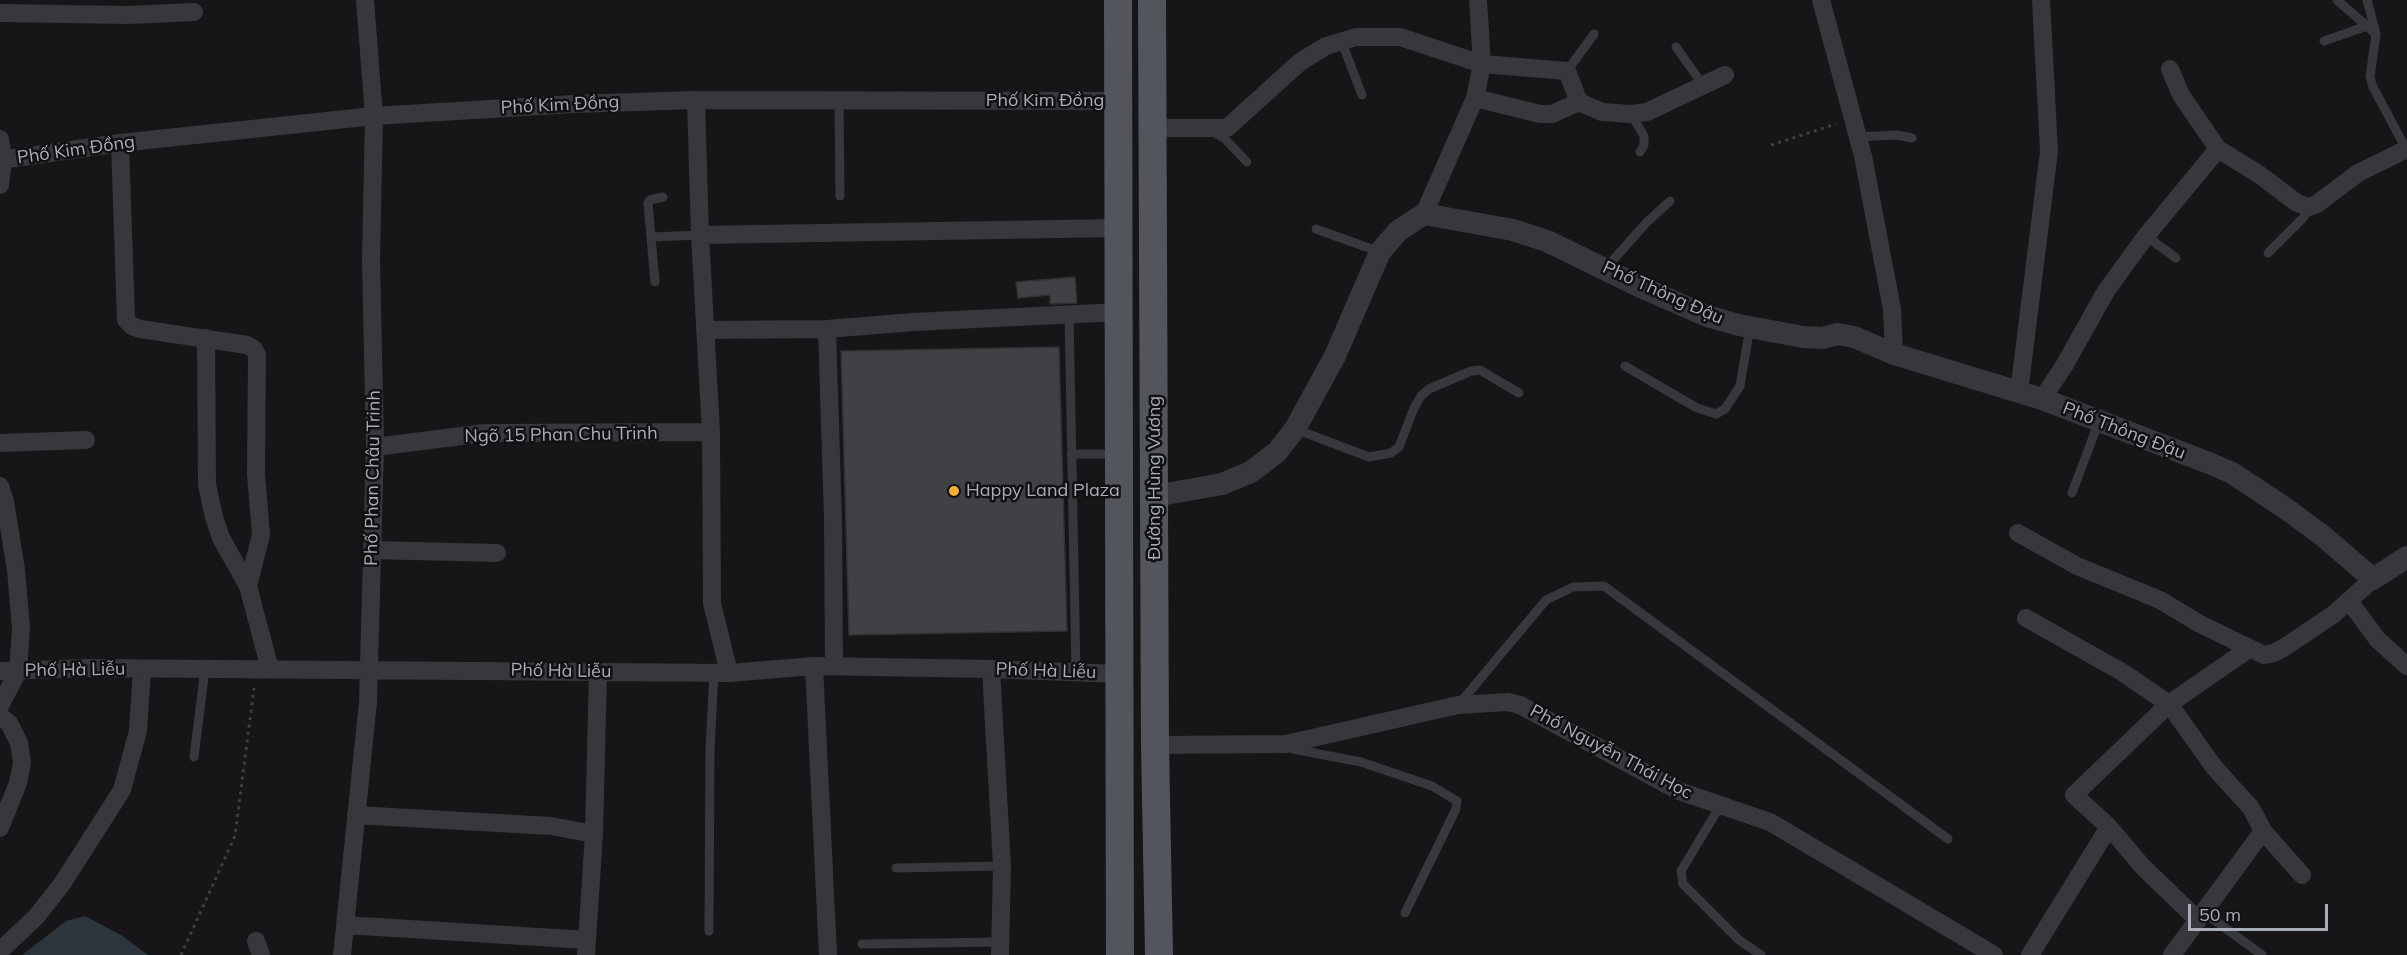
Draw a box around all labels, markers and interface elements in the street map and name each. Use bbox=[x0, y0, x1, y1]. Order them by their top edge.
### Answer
street label: Phố Kim Đồng bbox=[986, 90, 1104, 112]
street label: Phố Kim Đồng bbox=[500, 91, 620, 119]
street label: Phố Kim Đồng bbox=[16, 131, 136, 169]
street label: Phố Thông Đậu bbox=[1599, 257, 1727, 329]
street label: Phố Phan Châu Trinh bbox=[361, 390, 385, 566]
street label: Đường Hùng Vương bbox=[1144, 396, 1166, 560]
street label: Phố Thông Đậu bbox=[2060, 398, 2188, 464]
street label: Ngõ 15 Phan Chu Trinh bbox=[464, 423, 658, 447]
place label: Happy Land Plaza bbox=[966, 480, 1120, 502]
marker: Happy Land Plaza bbox=[947, 484, 961, 498]
street label: Phố Hà Liễu bbox=[24, 658, 126, 682]
street label: Phố Hà Liễu bbox=[995, 658, 1097, 684]
street label: Phố Hà Liễu bbox=[510, 659, 612, 683]
street label: Phố Nguyễn Thái Học bbox=[1526, 700, 1696, 804]
scale bar bbox=[2191, 892, 2330, 930]
text: 50 m bbox=[2199, 903, 2241, 926]

